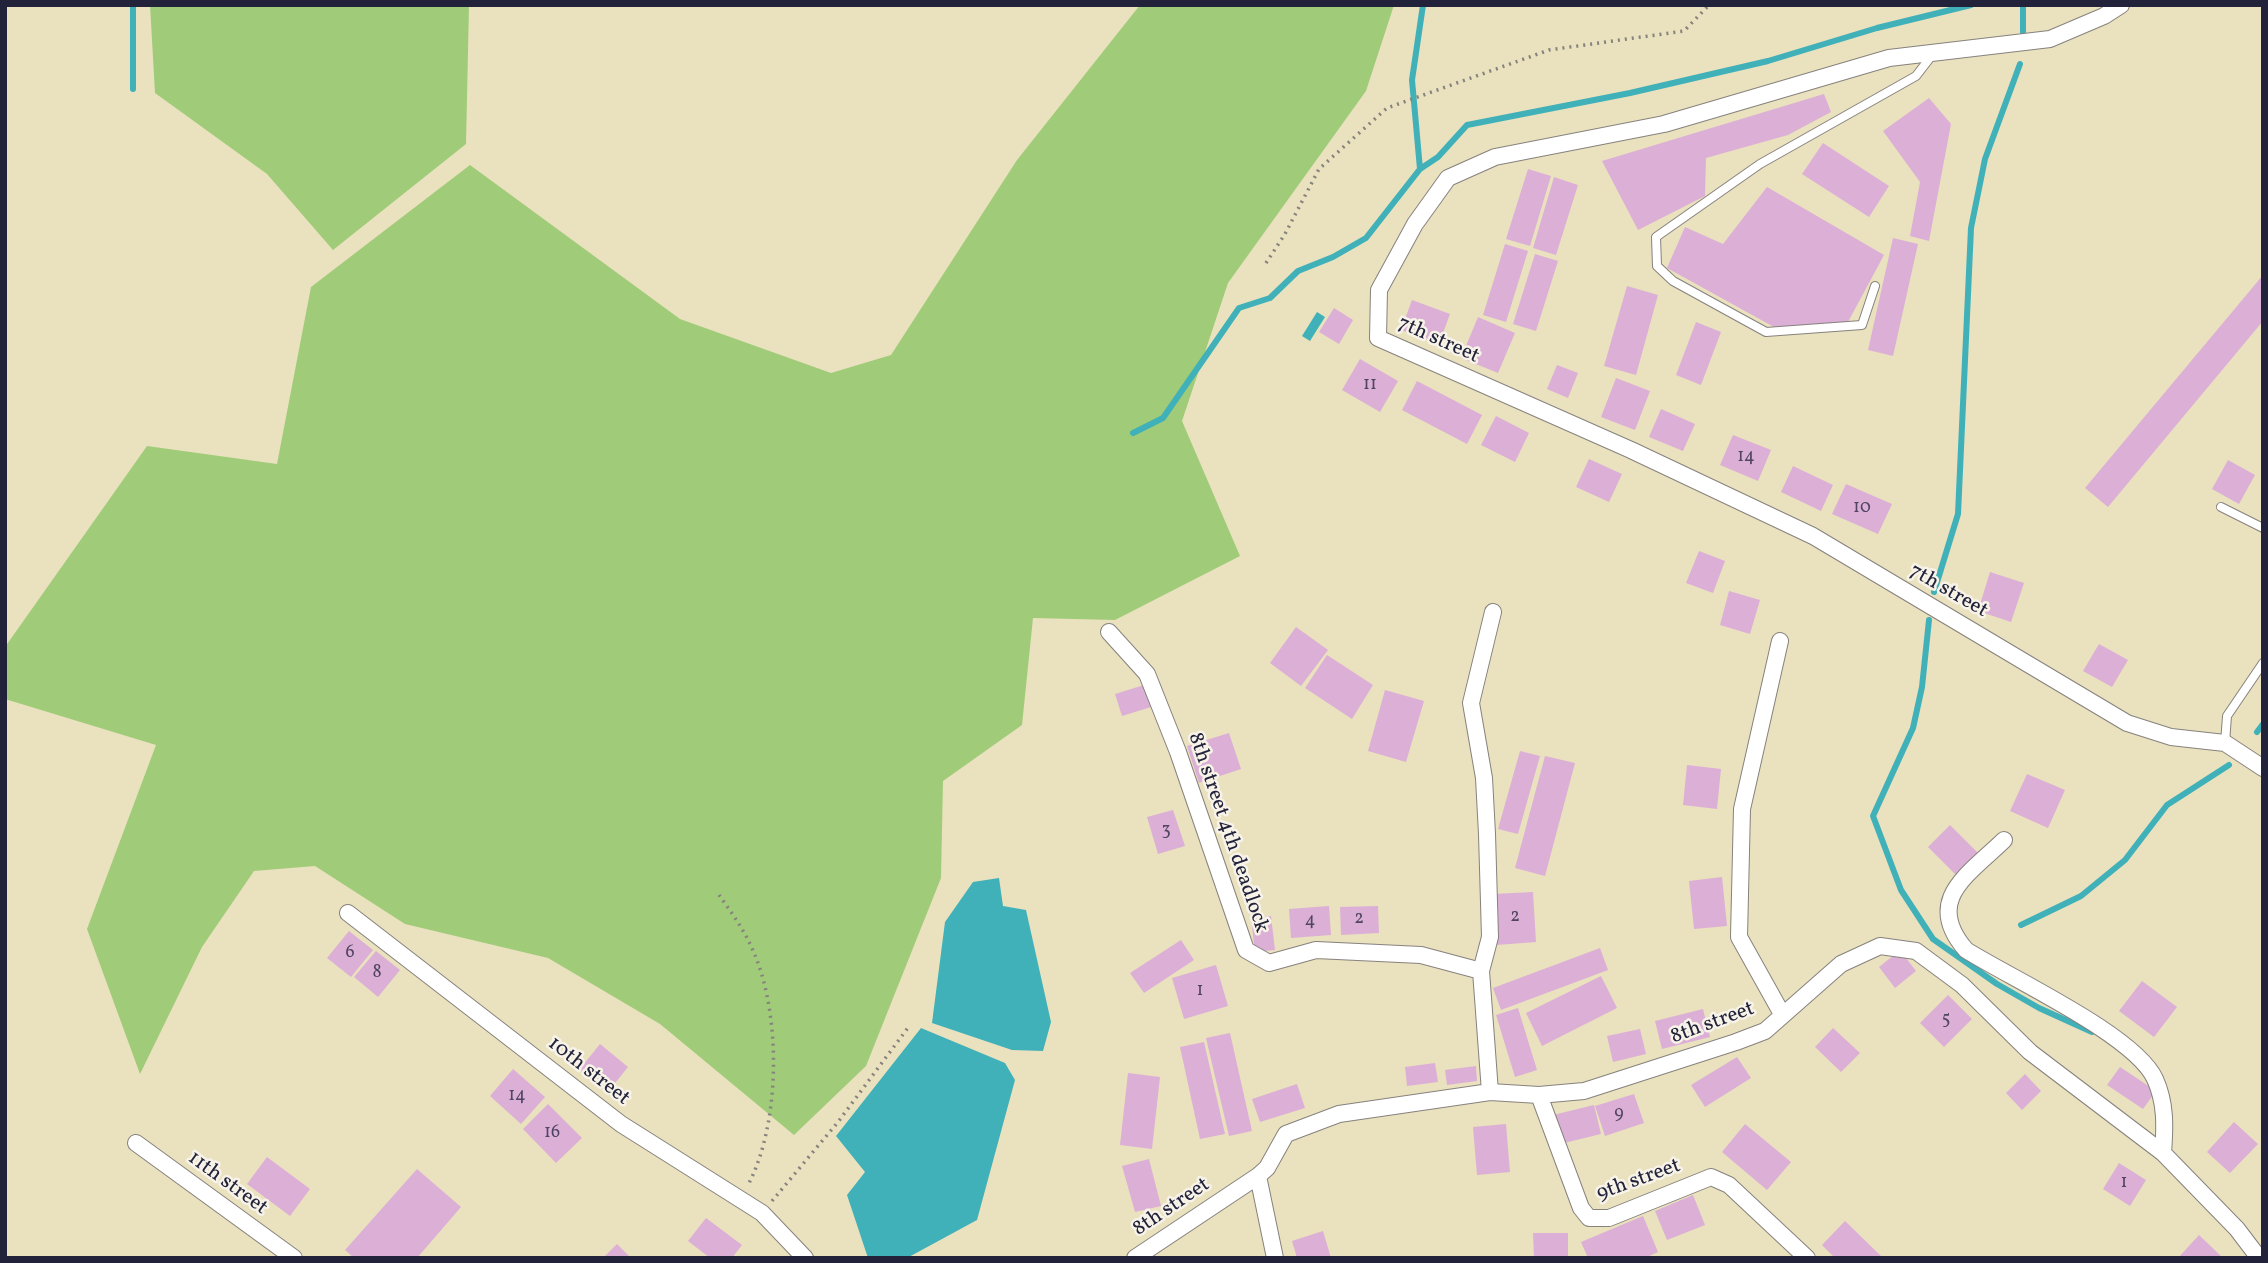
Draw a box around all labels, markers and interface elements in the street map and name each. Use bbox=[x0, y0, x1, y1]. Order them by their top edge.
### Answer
street label: 7th street bbox=[1393, 312, 1483, 370]
house number: 11 bbox=[1363, 375, 1377, 397]
house number: 14 bbox=[1737, 447, 1755, 469]
house number: 10 bbox=[1853, 498, 1871, 520]
street label: 7th street bbox=[1904, 559, 1992, 625]
street label: 8th street 4th deadlock bbox=[1181, 730, 1273, 936]
house number: 3 bbox=[1161, 821, 1171, 843]
house number: 2 bbox=[1510, 907, 1520, 929]
house number: 2 bbox=[1354, 909, 1364, 931]
house number: 4 bbox=[1305, 911, 1315, 933]
house number: 6 bbox=[345, 943, 355, 965]
house number: 8 bbox=[372, 963, 382, 985]
house number: 1 bbox=[1197, 981, 1203, 1003]
street label: 8th street bbox=[1668, 997, 1758, 1051]
house number: 5 bbox=[1942, 1010, 1950, 1032]
street label: 10th street bbox=[542, 1032, 634, 1112]
house number: 14 bbox=[508, 1086, 526, 1108]
house number: 9 bbox=[1614, 1104, 1624, 1126]
house number: 16 bbox=[544, 1123, 560, 1145]
street label: 11th street bbox=[182, 1147, 272, 1221]
street label: 9th street bbox=[1594, 1154, 1684, 1208]
street label: 8th street bbox=[1129, 1173, 1215, 1243]
house number: 1 bbox=[2121, 1173, 2127, 1195]

